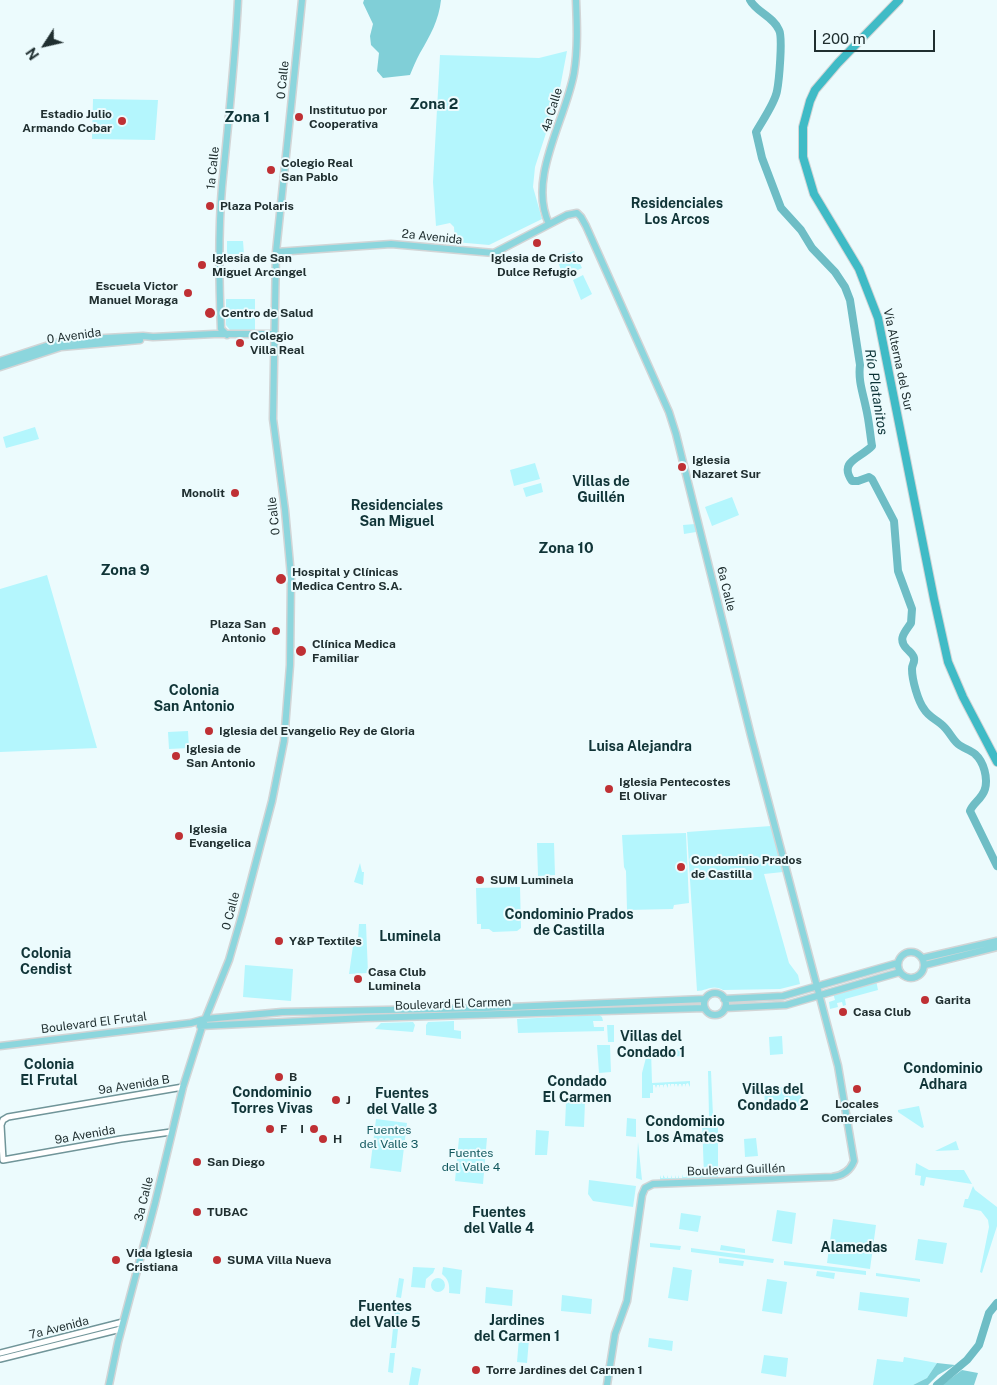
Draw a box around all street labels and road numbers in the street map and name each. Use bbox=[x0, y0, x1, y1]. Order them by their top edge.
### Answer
street label: 0 Calle bbox=[274, 60, 292, 100]
street label: 4a Calle bbox=[538, 86, 566, 134]
street label: 1a Calle bbox=[204, 146, 222, 190]
street label: 2a Avenida bbox=[401, 227, 463, 247]
street label: Vía Alterna del Sur bbox=[880, 307, 916, 413]
street label: 0 Avenida bbox=[46, 325, 102, 347]
street label: 0 Calle bbox=[265, 496, 283, 536]
street label: 6a Calle bbox=[714, 565, 738, 613]
street label: 0 Calle bbox=[219, 890, 243, 932]
street label: Boulevard El Carmen bbox=[394, 995, 512, 1013]
street label: Boulevard El Frutal bbox=[40, 1009, 148, 1037]
street label: 9a Avenida B bbox=[97, 1072, 171, 1098]
street label: 9a Avenida bbox=[54, 1123, 116, 1147]
street label: Boulevard Guillén bbox=[687, 1161, 785, 1179]
street label: 3a Calle bbox=[132, 1175, 156, 1223]
street label: 7a Avenida bbox=[28, 1314, 90, 1342]

